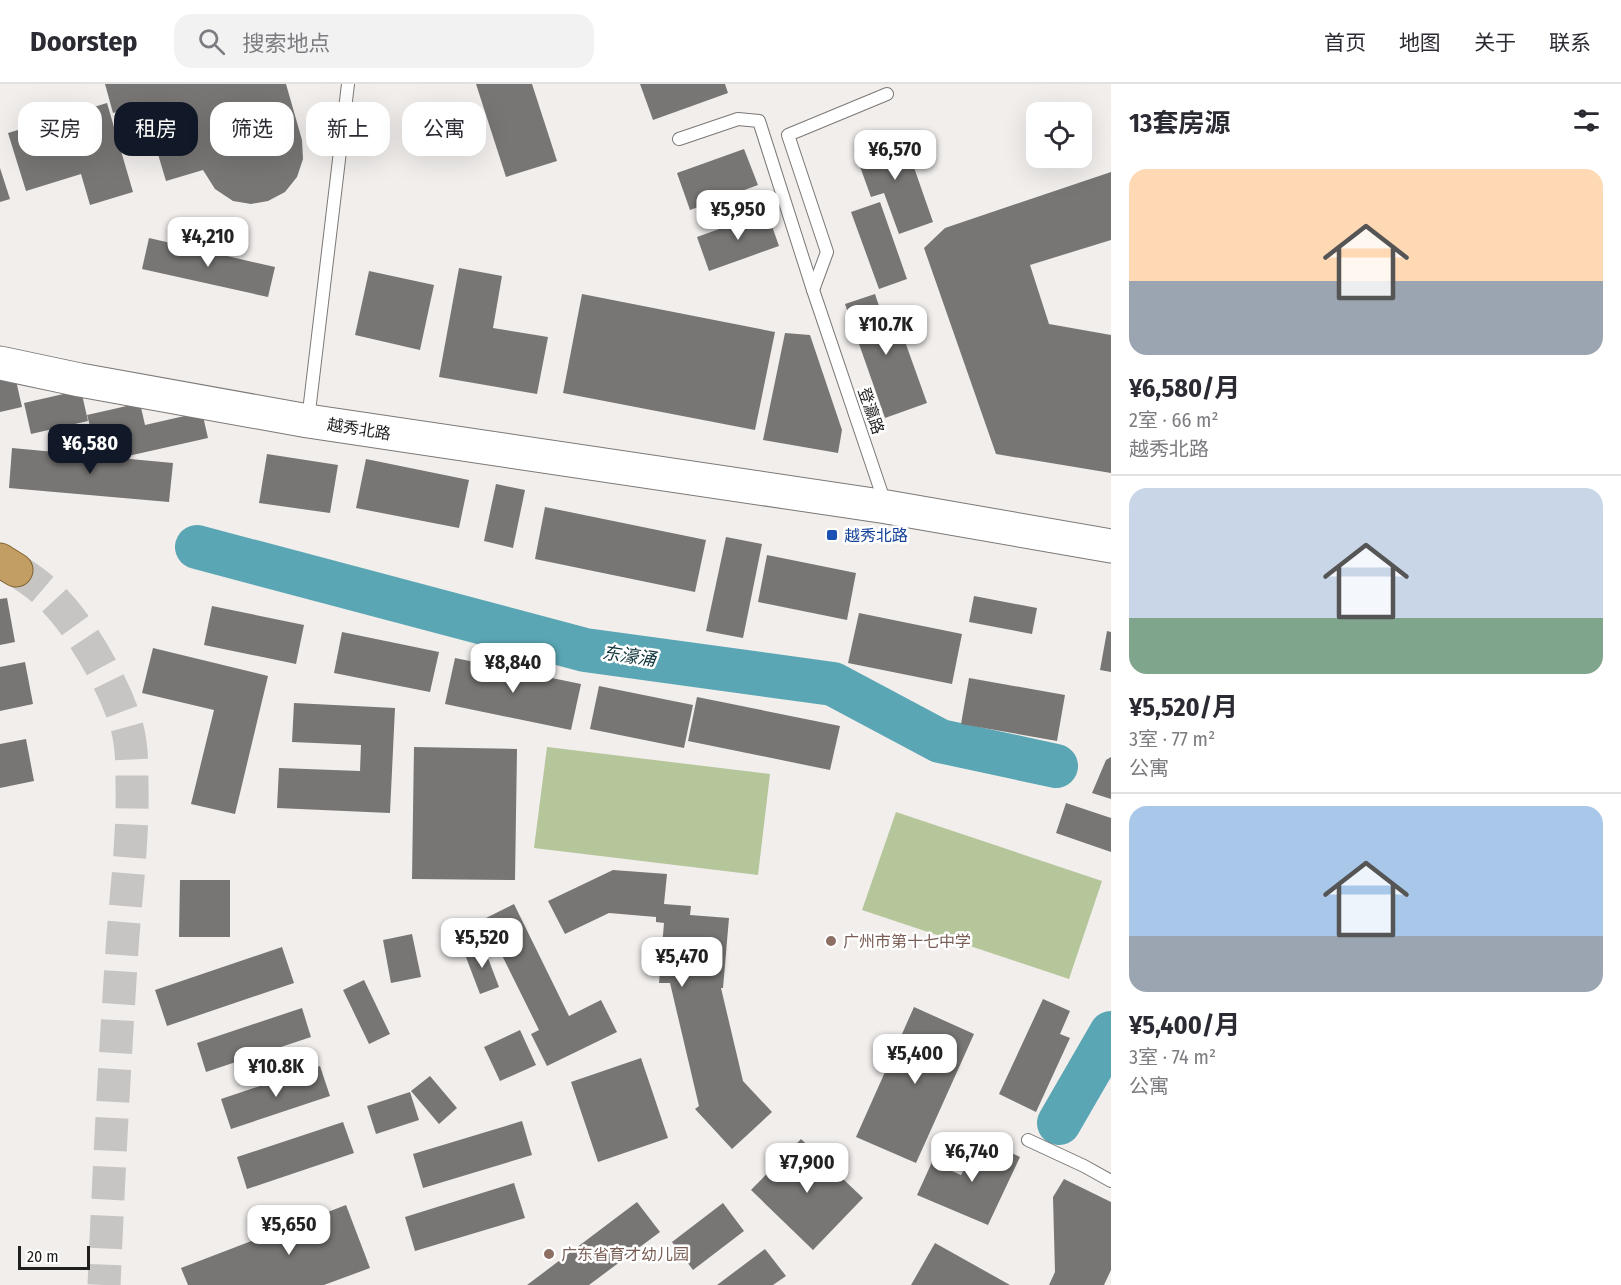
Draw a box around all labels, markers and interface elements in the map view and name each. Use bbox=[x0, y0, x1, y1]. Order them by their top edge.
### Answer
search box bbox=[174, 14, 594, 68]
text: Doorstep bbox=[30, 25, 138, 58]
icon: search bbox=[195, 25, 228, 58]
text: 搜索地点 bbox=[243, 30, 331, 57]
text: 首页 bbox=[1324, 30, 1366, 56]
text: 地图 bbox=[1399, 30, 1441, 56]
text: 关于 bbox=[1474, 30, 1516, 56]
text: 联系 bbox=[1549, 30, 1591, 56]
chip: 买房 bbox=[18, 102, 102, 156]
chip: 租房 bbox=[114, 102, 198, 156]
chip: 筛选 bbox=[210, 102, 294, 156]
chip: 新上 bbox=[306, 102, 390, 156]
chip: 公寓 bbox=[402, 102, 486, 156]
map controls bbox=[1026, 102, 1092, 168]
button: locate bbox=[1026, 102, 1092, 168]
icon: filters bbox=[1570, 104, 1603, 137]
text: 13套房源 bbox=[1129, 108, 1230, 139]
pin: ¥6,570 bbox=[846, 130, 944, 181]
text: ¥6,570 bbox=[868, 137, 922, 161]
pin: ¥5,950 bbox=[689, 190, 787, 241]
text: ¥5,950 bbox=[710, 197, 766, 221]
icon: home bbox=[1312, 208, 1420, 316]
pin: ¥4,210 bbox=[159, 217, 257, 268]
text: ¥4,210 bbox=[181, 224, 235, 248]
pin: ¥10.7K bbox=[837, 305, 935, 356]
text: ¥10.7K bbox=[859, 312, 913, 336]
text: ¥6,580/月 bbox=[1129, 373, 1240, 404]
street label: 登瀛路 bbox=[854, 385, 888, 437]
text: 2室 · 66 m² bbox=[1129, 408, 1219, 432]
street label: 越秀北路 bbox=[326, 415, 392, 443]
pin: ¥6,580 bbox=[41, 424, 139, 475]
text: ¥6,580 bbox=[62, 431, 118, 455]
text: 越秀北路 bbox=[1129, 437, 1209, 461]
place label: 越秀北路 bbox=[844, 526, 908, 545]
icon: home bbox=[1312, 527, 1420, 635]
marker: 越秀北路 bbox=[825, 528, 839, 542]
water label: 东濠涌 bbox=[601, 641, 659, 671]
pin: ¥8,840 bbox=[464, 643, 562, 694]
text: ¥8,840 bbox=[485, 650, 541, 674]
text: ¥5,520/月 bbox=[1129, 692, 1238, 723]
text: 3室 · 77 m² bbox=[1129, 727, 1215, 751]
text: 公寓 bbox=[1129, 756, 1169, 780]
icon: home bbox=[1312, 845, 1420, 953]
pin: ¥5,520 bbox=[433, 918, 531, 969]
text: ¥5,520 bbox=[455, 925, 509, 949]
place label: 广州市第十七中学 bbox=[843, 932, 971, 951]
marker: 广州市第十七中学 bbox=[824, 934, 838, 948]
pin: ¥5,470 bbox=[633, 937, 731, 988]
text: ¥5,470 bbox=[655, 944, 709, 968]
text: ¥5,400/月 bbox=[1129, 1010, 1240, 1041]
pin: ¥5,400 bbox=[866, 1034, 964, 1085]
text: ¥5,400 bbox=[887, 1041, 943, 1065]
text: 3室 · 74 m² bbox=[1129, 1045, 1216, 1069]
pin: ¥10.8K bbox=[227, 1047, 325, 1098]
text: ¥10.8K bbox=[248, 1054, 304, 1078]
text: 公寓 bbox=[1129, 1074, 1169, 1098]
pin: ¥6,740 bbox=[923, 1132, 1021, 1183]
text: ¥6,740 bbox=[945, 1139, 999, 1163]
pin: ¥7,900 bbox=[758, 1143, 856, 1194]
text: ¥7,900 bbox=[779, 1150, 835, 1174]
pin: ¥5,650 bbox=[240, 1205, 338, 1256]
text: ¥5,650 bbox=[261, 1212, 317, 1236]
scale bar bbox=[18, 1243, 90, 1270]
place label: 广东省育才幼儿园 bbox=[561, 1245, 689, 1264]
text: 20 m bbox=[27, 1247, 58, 1266]
marker: 广东省育才幼儿园 bbox=[542, 1247, 556, 1261]

